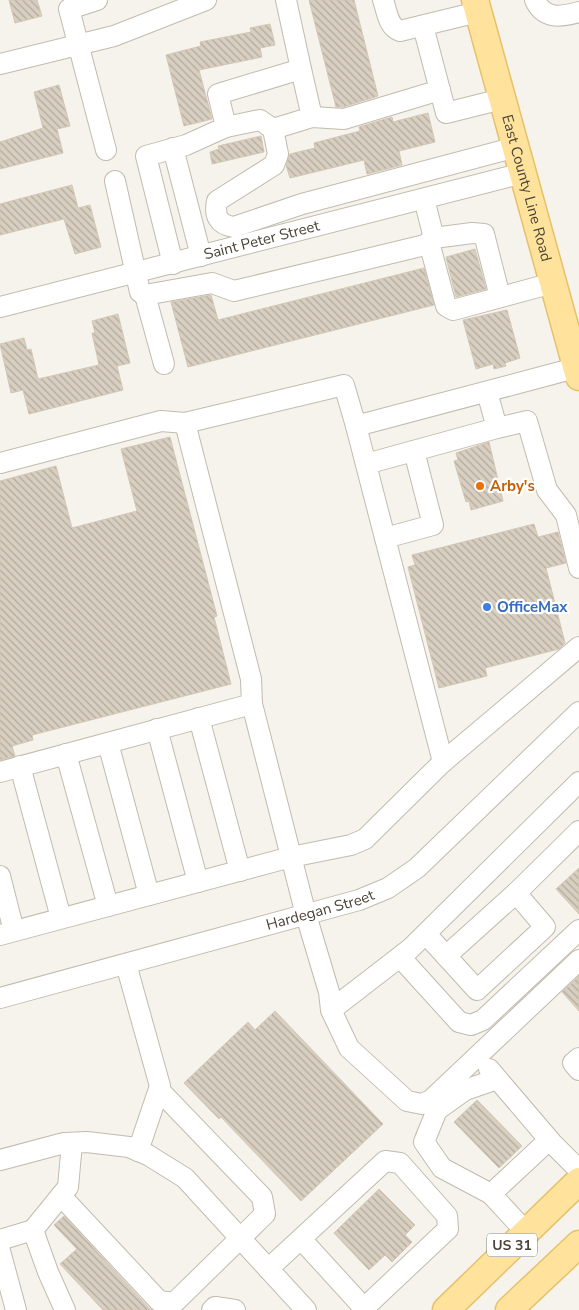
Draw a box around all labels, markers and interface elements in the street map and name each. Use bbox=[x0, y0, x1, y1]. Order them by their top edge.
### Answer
street label: East County Line Road bbox=[497, 112, 557, 264]
street label: Saint Peter Street bbox=[201, 215, 322, 264]
place label: Arby's bbox=[490, 476, 535, 496]
marker: Arby's bbox=[474, 480, 486, 492]
place label: OfficeMax bbox=[497, 597, 568, 617]
marker: OfficeMax bbox=[481, 601, 493, 613]
street label: Hardegan Street bbox=[264, 885, 378, 935]
road number: US 31 bbox=[487, 1234, 537, 1256]

